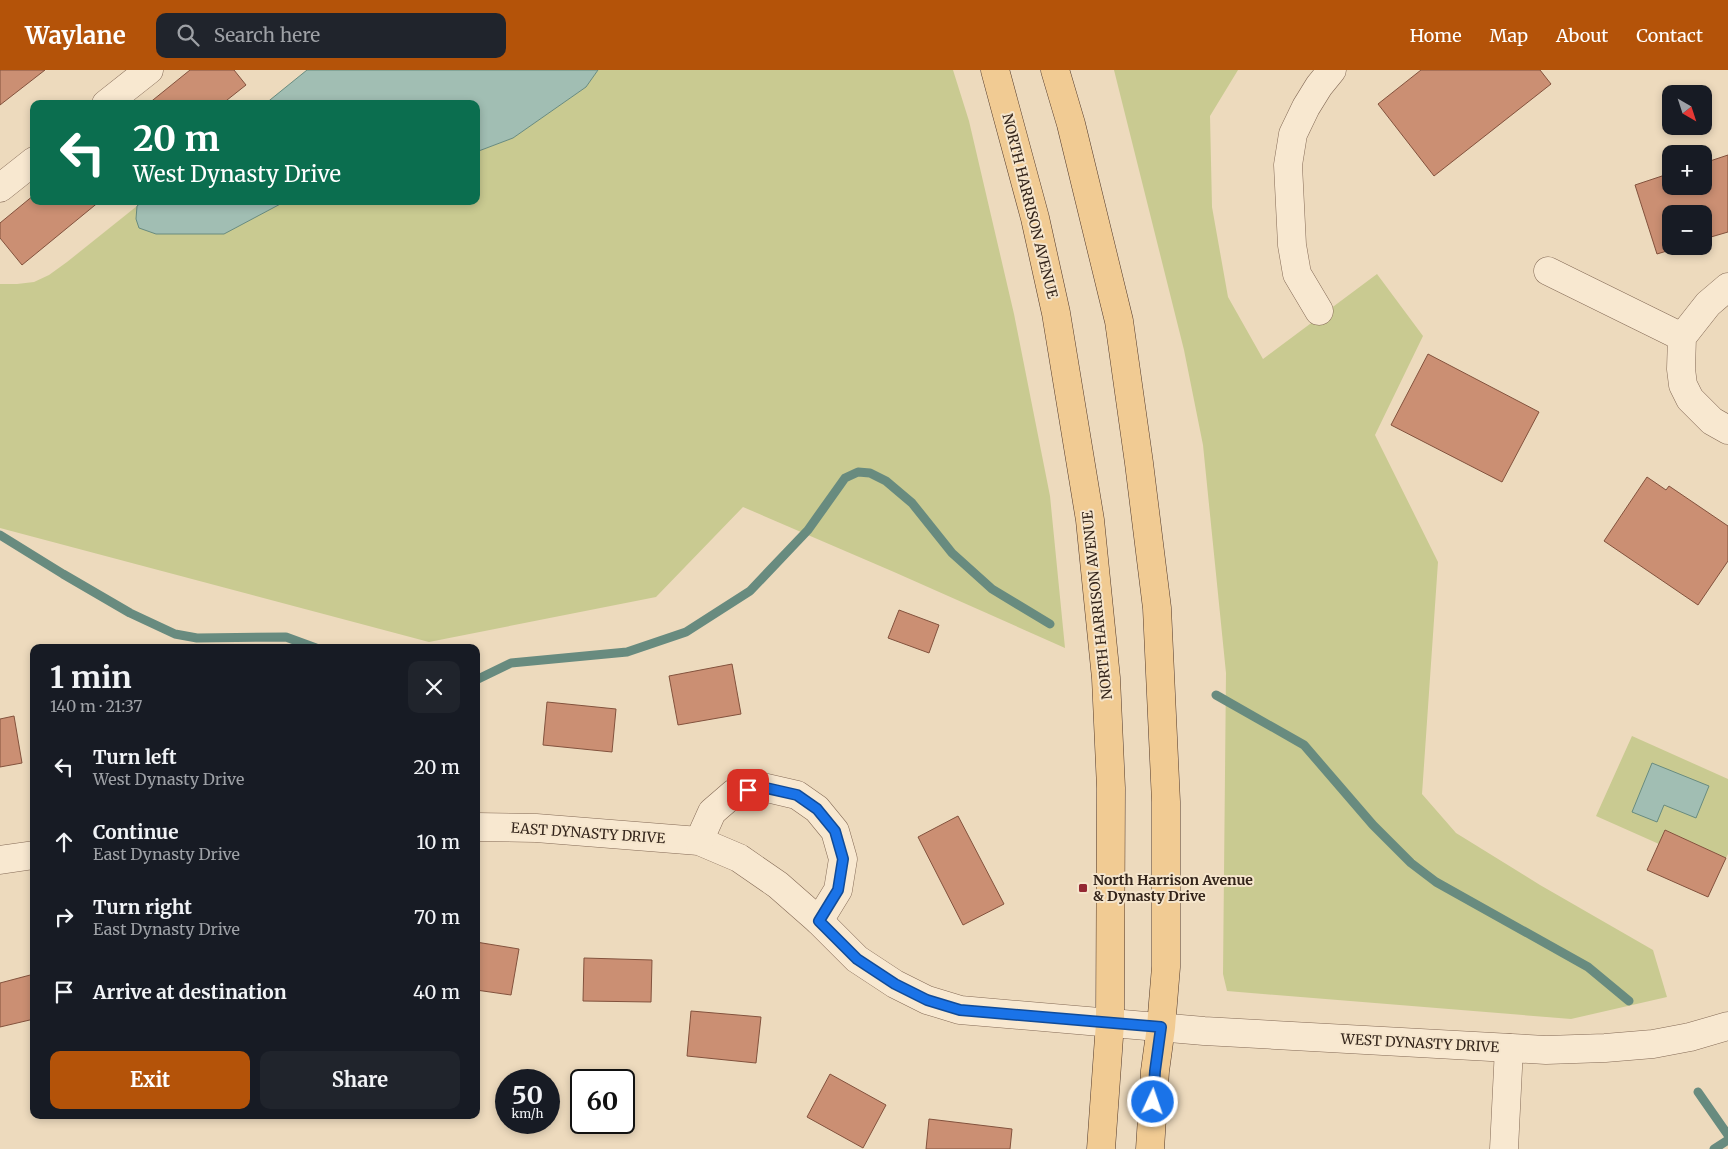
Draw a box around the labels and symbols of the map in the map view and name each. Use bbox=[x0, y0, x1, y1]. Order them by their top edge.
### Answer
north arrow bbox=[1662, 85, 1712, 135]
street label: NORTH HARRISON AVENUE bbox=[998, 112, 1062, 300]
street label: NORTH HARRISON AVENUE bbox=[1078, 510, 1116, 700]
pin bbox=[727, 769, 769, 811]
street label: EAST DYNASTY DRIVE bbox=[510, 819, 666, 847]
place label: North Harrison Avenue & Dynasty Drive bbox=[1093, 871, 1253, 905]
marker: North Harrison Avenue & Dynasty Drive bbox=[1077, 882, 1089, 894]
street label: WEST DYNASTY DRIVE bbox=[1339, 1030, 1500, 1056]
speed limit sign: 60 bbox=[570, 1069, 635, 1134]
position arrow bbox=[1126, 1075, 1178, 1127]

